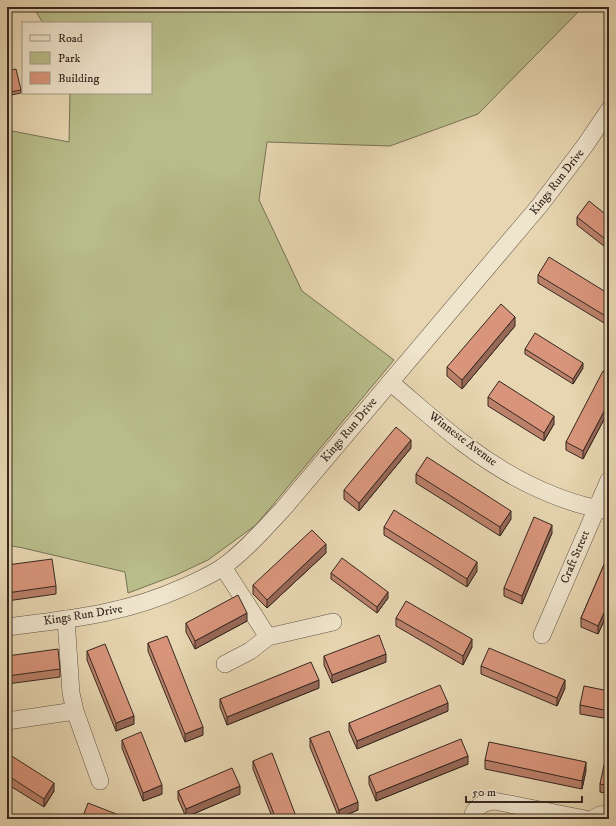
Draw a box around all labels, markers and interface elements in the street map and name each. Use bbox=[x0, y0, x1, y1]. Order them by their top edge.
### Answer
legend bbox=[22, 22, 152, 94]
text: Road bbox=[58, 31, 83, 46]
text: Park bbox=[58, 51, 80, 66]
text: Building bbox=[58, 71, 99, 86]
street label: Kings Run Drive bbox=[527, 146, 587, 218]
street label: Kings Run Drive bbox=[318, 395, 380, 465]
street label: Winneste Avenue bbox=[425, 408, 500, 470]
street label: Craft Street bbox=[557, 528, 593, 586]
street label: Kings Run Drive bbox=[43, 601, 123, 629]
scale bar bbox=[466, 778, 582, 804]
text: 50 m bbox=[472, 785, 496, 800]

